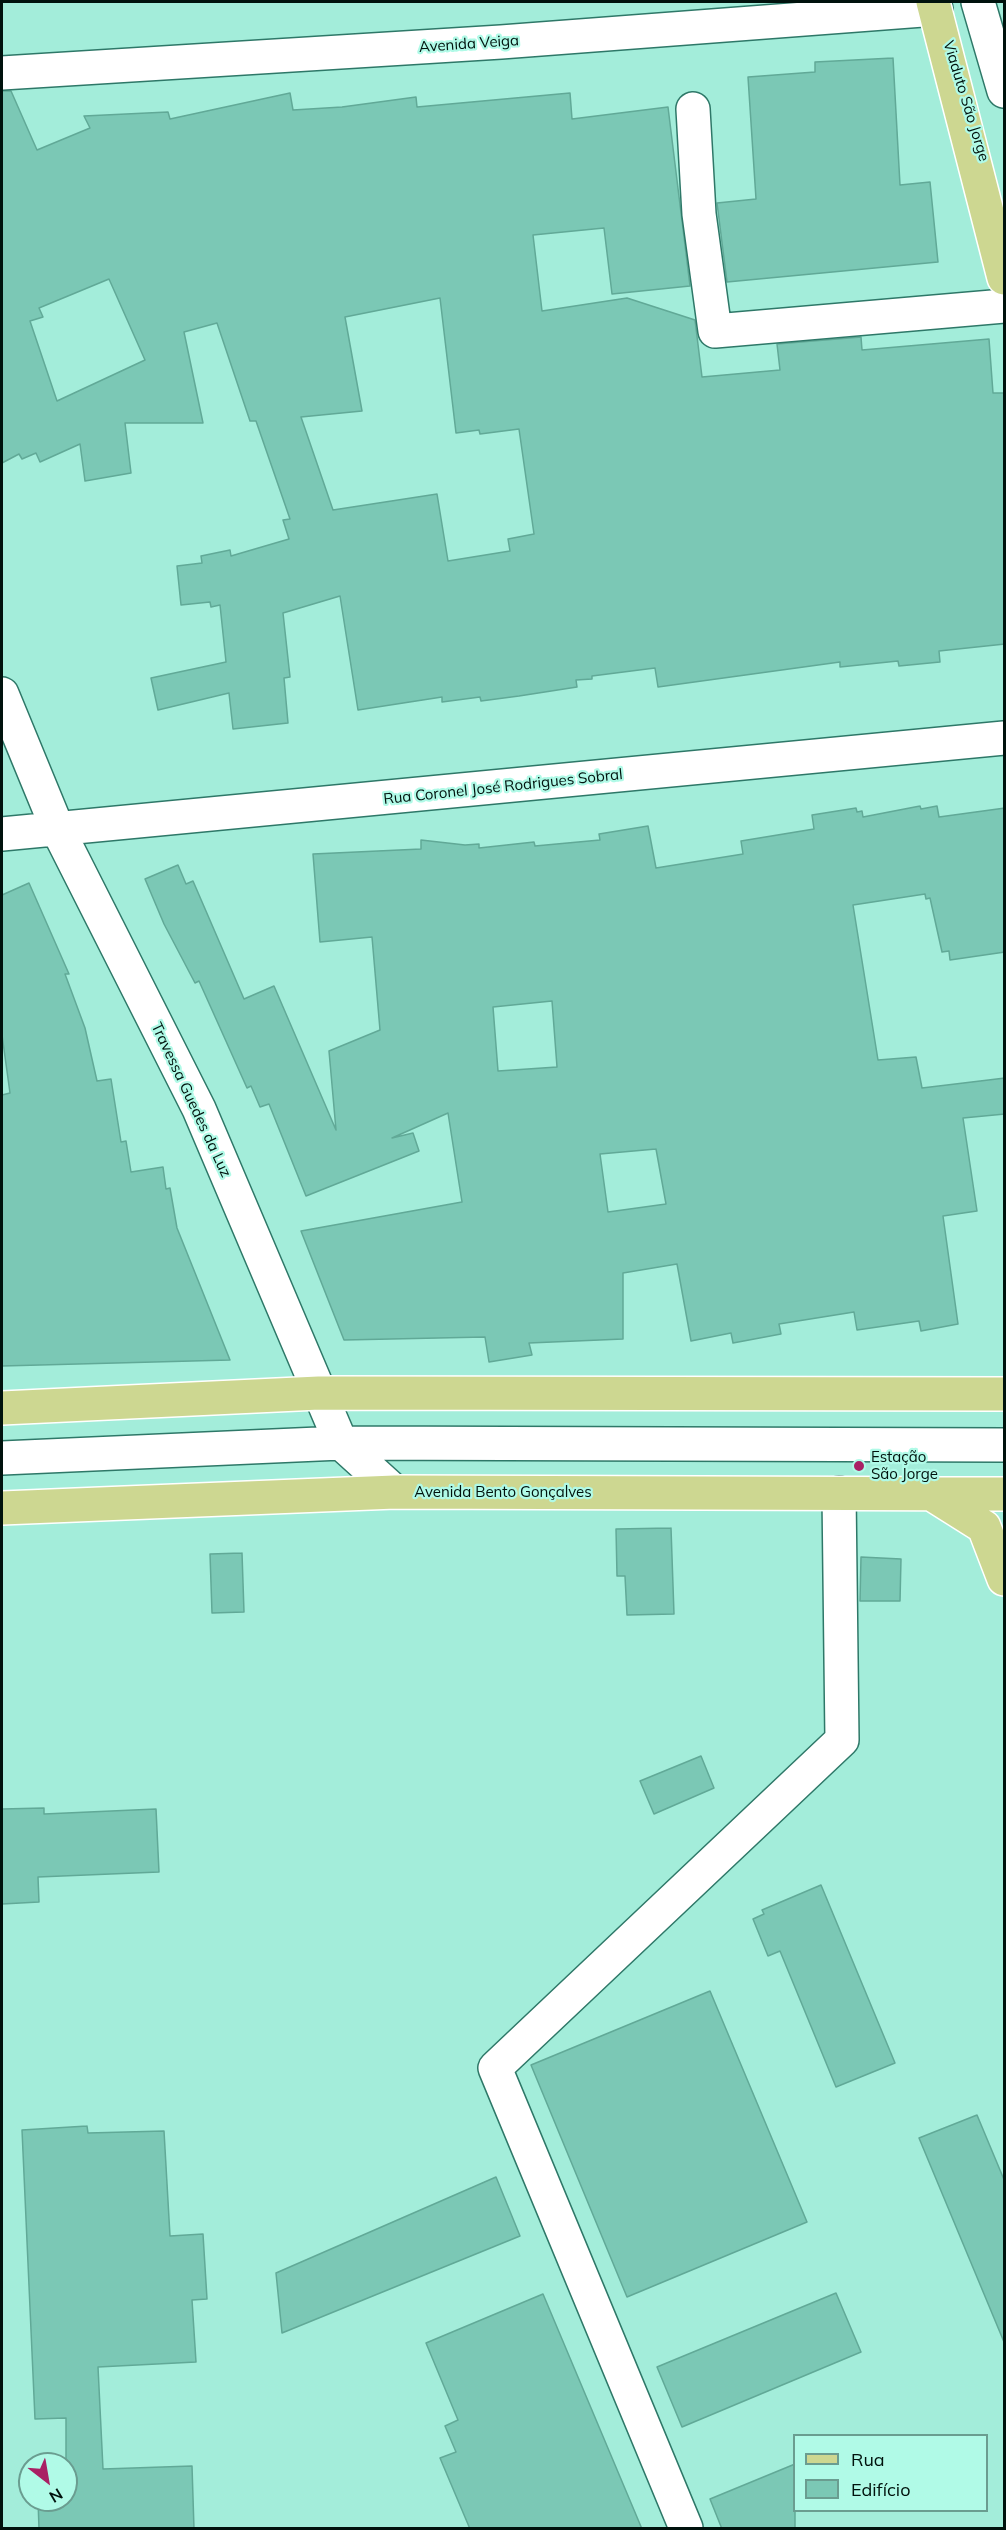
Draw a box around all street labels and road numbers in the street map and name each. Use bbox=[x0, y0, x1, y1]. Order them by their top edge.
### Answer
street label: Avenida Veiga bbox=[418, 32, 520, 56]
street label: Viaduto São Jorge bbox=[939, 38, 993, 164]
street label: Rua Coronel José Rodrigues Sobral bbox=[382, 765, 624, 809]
street label: Travessa Guedes da Luz bbox=[147, 1020, 235, 1180]
street label: Avenida Bento Gonçalves bbox=[414, 1483, 592, 1501]

